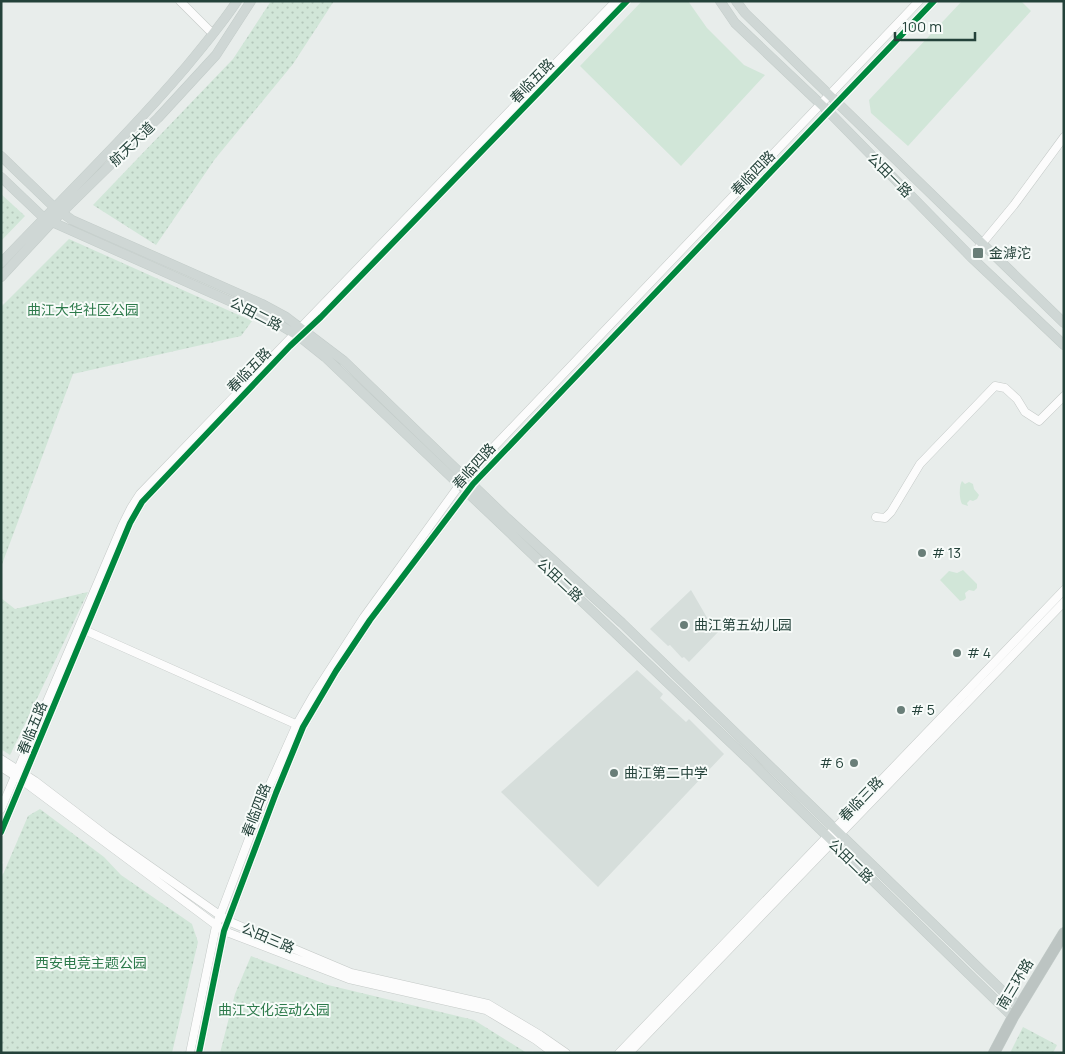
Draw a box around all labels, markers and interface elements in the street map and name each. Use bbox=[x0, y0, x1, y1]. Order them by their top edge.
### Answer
scale bar bbox=[895, 10, 975, 42]
text: 100 m bbox=[902, 16, 942, 37]
street label: 春临五路 bbox=[505, 54, 558, 107]
street label: 航天大道 bbox=[105, 117, 158, 170]
street label: 春临四路 bbox=[726, 146, 779, 199]
street label: 公田一路 bbox=[864, 148, 917, 201]
place label: 金滹沱 bbox=[989, 243, 1031, 262]
marker: 金滹沱 bbox=[971, 246, 985, 260]
street label: 公田二路 bbox=[227, 292, 285, 335]
park label: 曲江大华社区公园 bbox=[27, 300, 139, 319]
street label: 春临五路 bbox=[222, 343, 275, 396]
street label: 春临四路 bbox=[448, 439, 499, 493]
place label: # 13 bbox=[932, 543, 961, 562]
marker: # 13 bbox=[916, 547, 928, 559]
street label: 公田二路 bbox=[533, 554, 587, 606]
place label: 曲江第五幼儿园 bbox=[694, 615, 792, 634]
marker: 曲江第五幼儿园 bbox=[678, 619, 690, 631]
place label: # 4 bbox=[967, 643, 991, 662]
marker: # 4 bbox=[951, 647, 963, 659]
street label: 春临五路 bbox=[12, 698, 51, 757]
place label: # 5 bbox=[911, 700, 935, 719]
marker: # 5 bbox=[895, 704, 907, 716]
place label: # 6 bbox=[820, 753, 844, 772]
marker: # 6 bbox=[848, 757, 860, 769]
place label: 曲江第二中学 bbox=[624, 763, 708, 782]
marker: 曲江第二中学 bbox=[608, 767, 620, 779]
street label: 春临三路 bbox=[834, 772, 887, 825]
street label: 春临四路 bbox=[237, 780, 274, 839]
street label: 公田二路 bbox=[825, 834, 878, 887]
street label: 公田三路 bbox=[239, 918, 298, 957]
park label: 西安电竞主题公园 bbox=[35, 953, 147, 972]
street label: 南三环路 bbox=[992, 955, 1037, 1013]
park label: 曲江文化运动公园 bbox=[218, 1000, 330, 1019]

